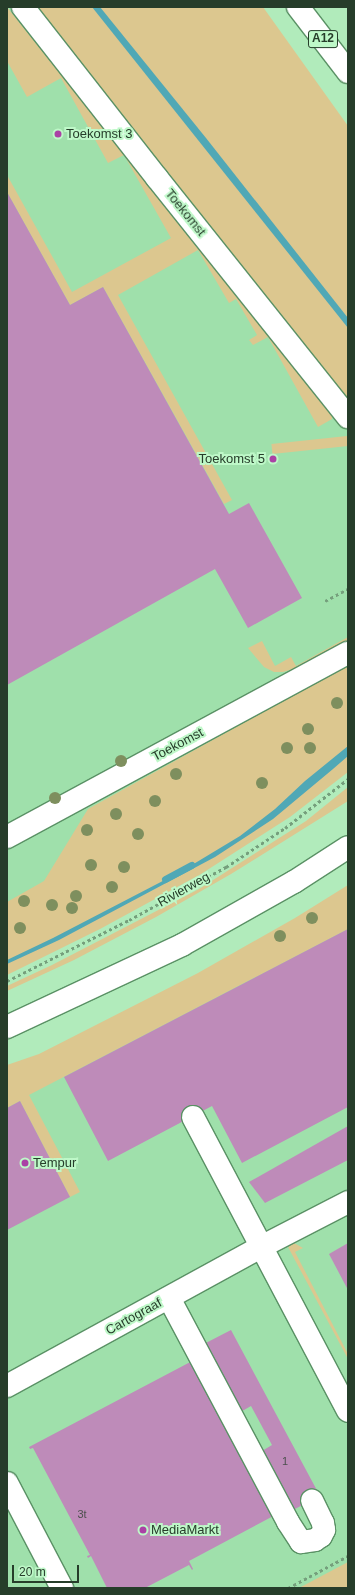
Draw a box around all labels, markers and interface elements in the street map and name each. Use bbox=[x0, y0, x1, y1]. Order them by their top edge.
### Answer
road number: A12 bbox=[307, 29, 339, 49]
place label: Toekomst 3 bbox=[66, 126, 132, 142]
marker: Toekomst 3 bbox=[53, 129, 63, 139]
street label: Toekomst bbox=[161, 186, 209, 240]
place label: Toekomst 5 bbox=[199, 451, 265, 467]
marker: Toekomst 5 bbox=[268, 454, 278, 464]
street label: Toekomst bbox=[150, 725, 206, 765]
street label: Rivierweg bbox=[155, 869, 213, 911]
place label: Tempur bbox=[33, 1155, 76, 1171]
marker: Tempur bbox=[20, 1158, 30, 1168]
street label: Cartograaf bbox=[103, 1295, 165, 1339]
house number: 1 bbox=[282, 1454, 288, 1468]
house number: 3t bbox=[77, 1507, 87, 1521]
place label: MediaMarkt bbox=[151, 1522, 219, 1538]
marker: MediaMarkt bbox=[138, 1525, 148, 1535]
scale bar bbox=[14, 1557, 81, 1583]
text: 20 m bbox=[19, 1565, 46, 1579]

